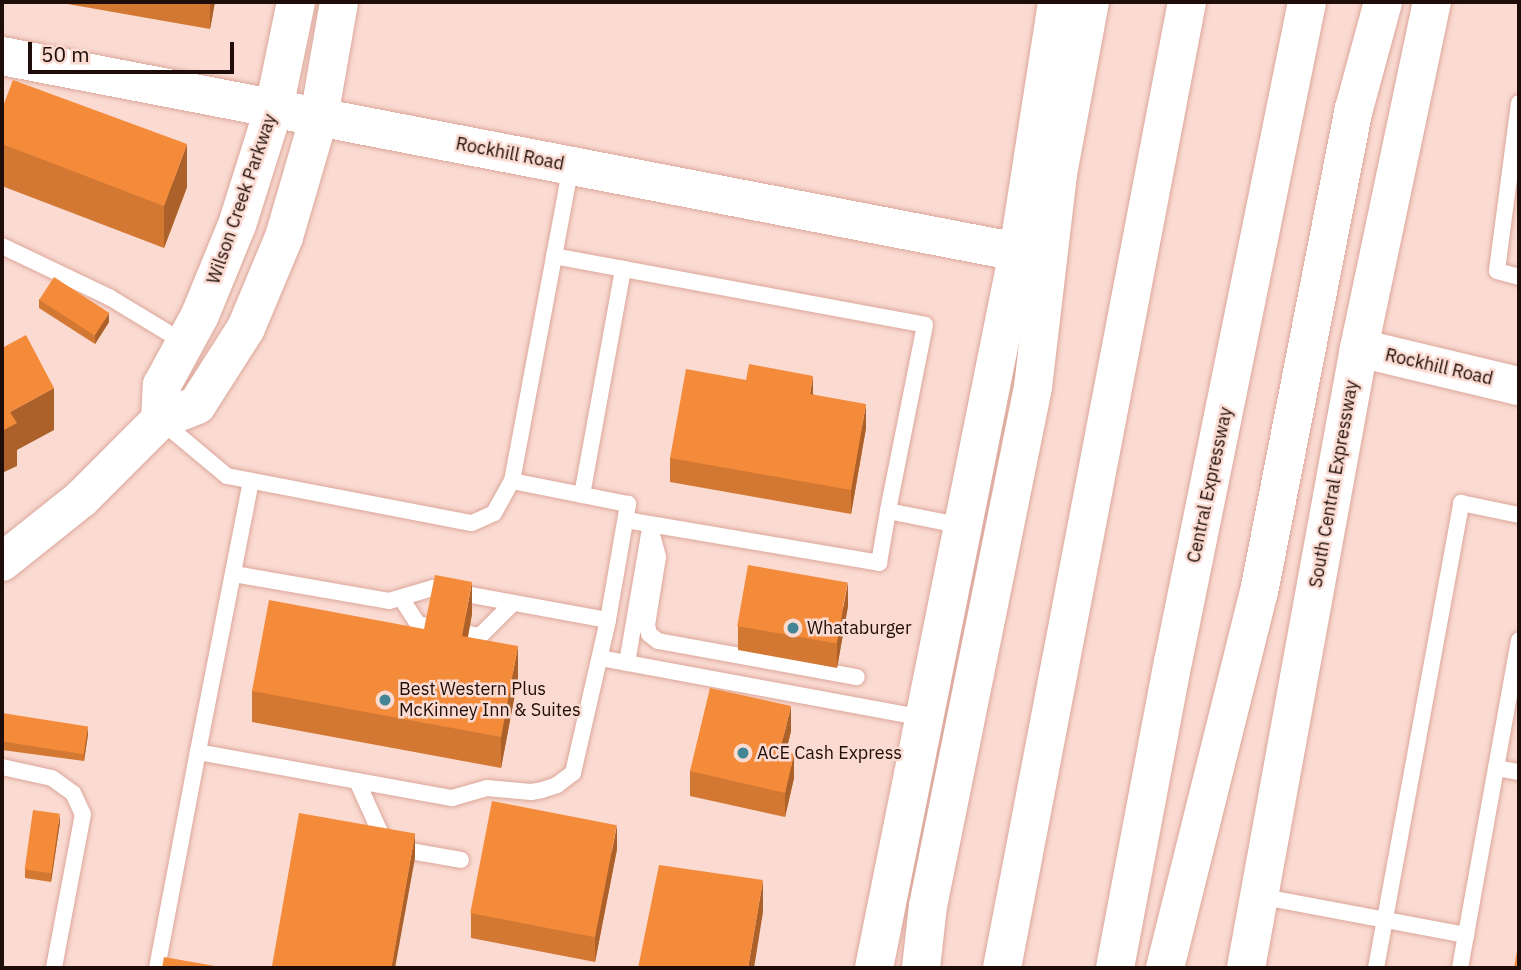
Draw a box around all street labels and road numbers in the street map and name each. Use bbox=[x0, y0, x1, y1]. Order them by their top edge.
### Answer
street label: Wilson Creek Parkway bbox=[203, 111, 281, 287]
street label: Rockhill Road bbox=[454, 133, 566, 175]
street label: Rockhill Road bbox=[1383, 344, 1495, 390]
street label: South Central Expressway bbox=[1305, 379, 1363, 589]
street label: Central Expressway bbox=[1183, 405, 1237, 565]

